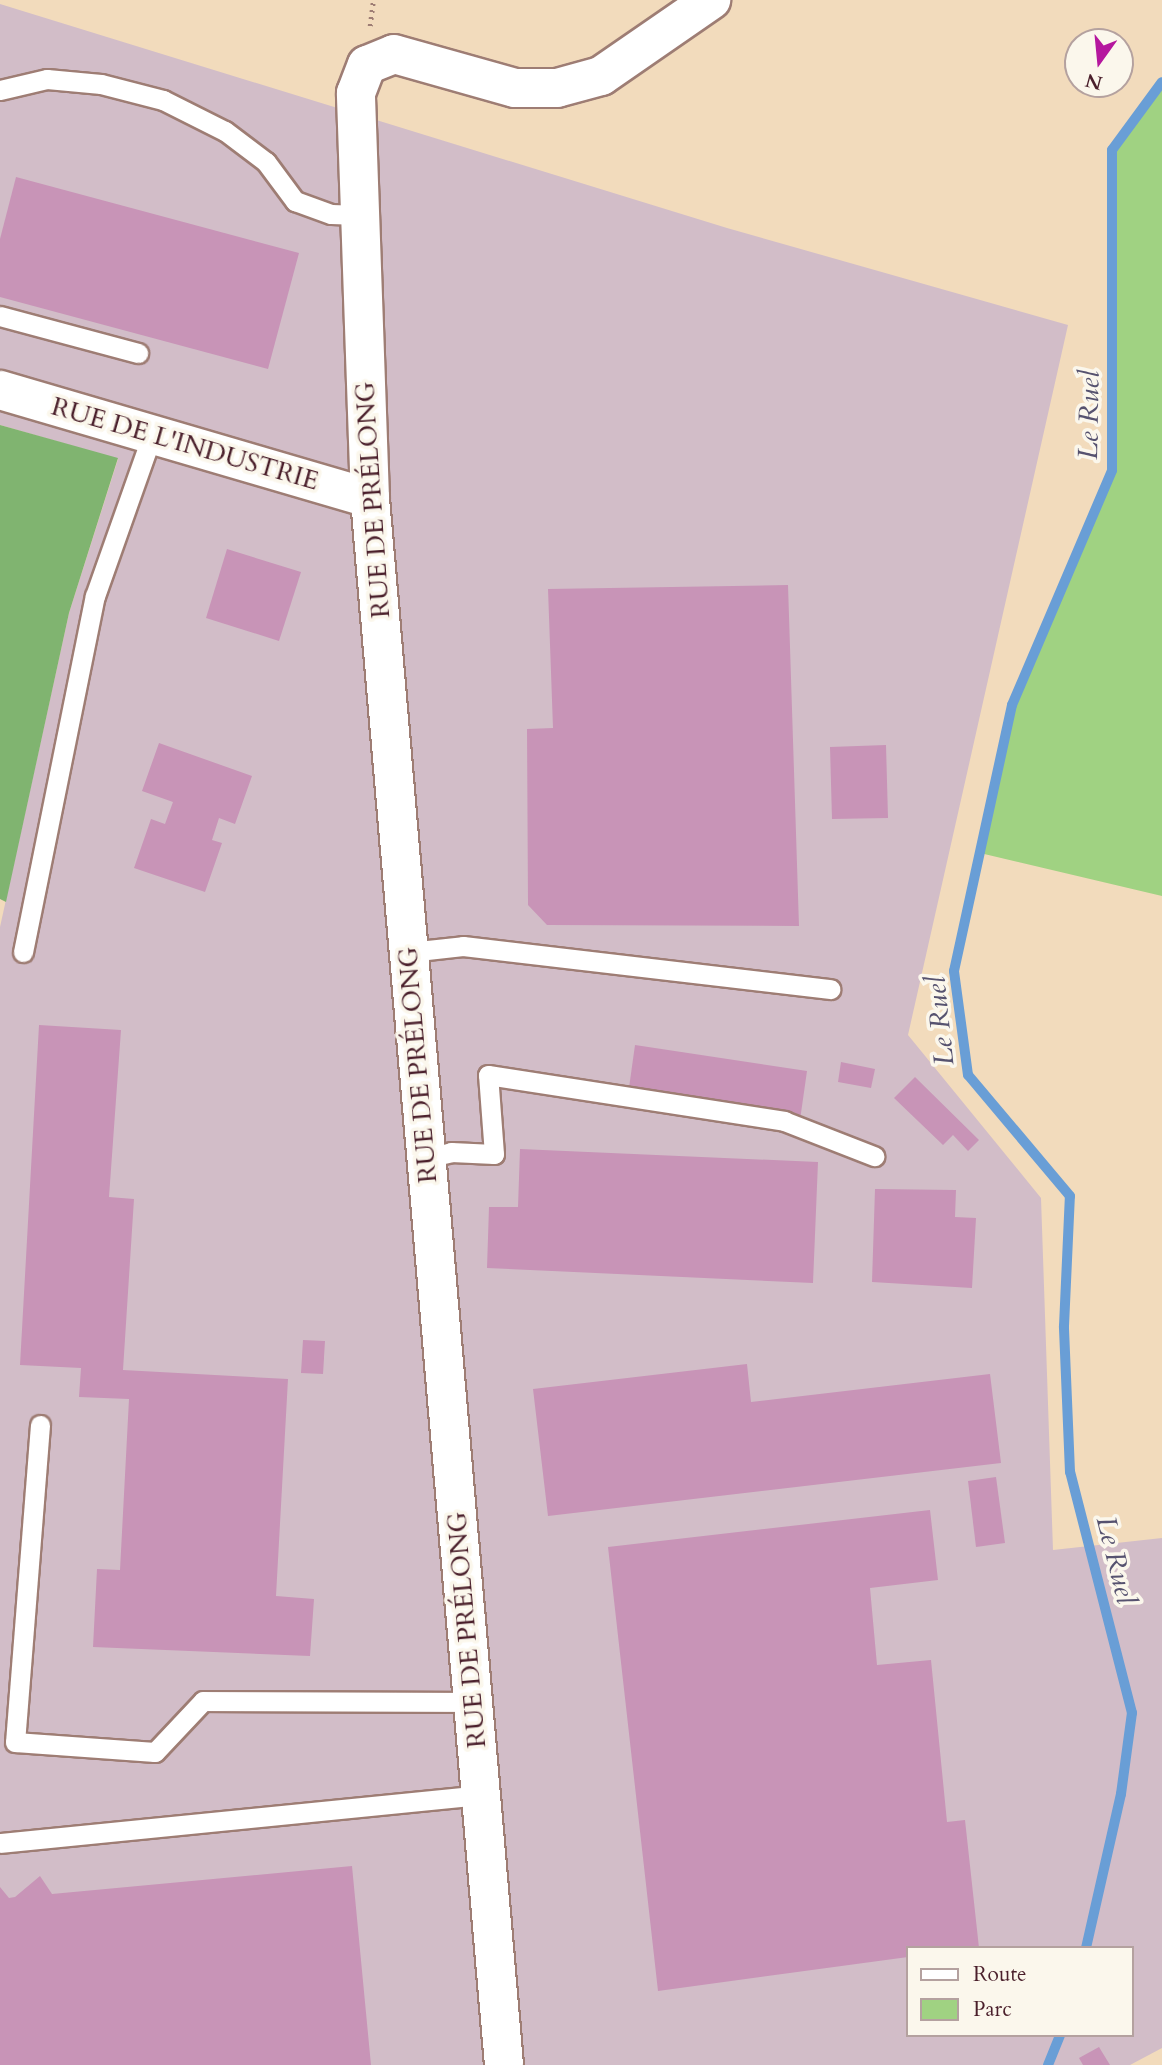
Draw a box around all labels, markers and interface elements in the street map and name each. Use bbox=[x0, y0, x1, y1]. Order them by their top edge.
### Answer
north arrow bbox=[1064, 28, 1134, 98]
text: N bbox=[1083, 67, 1105, 96]
water label: Le Ruel bbox=[1071, 370, 1107, 460]
street label: RUE DE PRÉLONG bbox=[349, 381, 397, 619]
street label: RUE DE L'INDUSTRIE bbox=[48, 391, 322, 497]
street label: RUE DE PRÉLONG bbox=[392, 946, 444, 1184]
water label: Le Ruel bbox=[919, 975, 961, 1067]
street label: RUE DE PRÉLONG bbox=[441, 1511, 493, 1749]
water label: Le Ruel bbox=[1089, 1512, 1143, 1608]
legend bbox=[906, 1946, 1134, 2037]
text: Route bbox=[973, 1960, 1027, 1989]
text: Parc bbox=[973, 1995, 1012, 2024]

